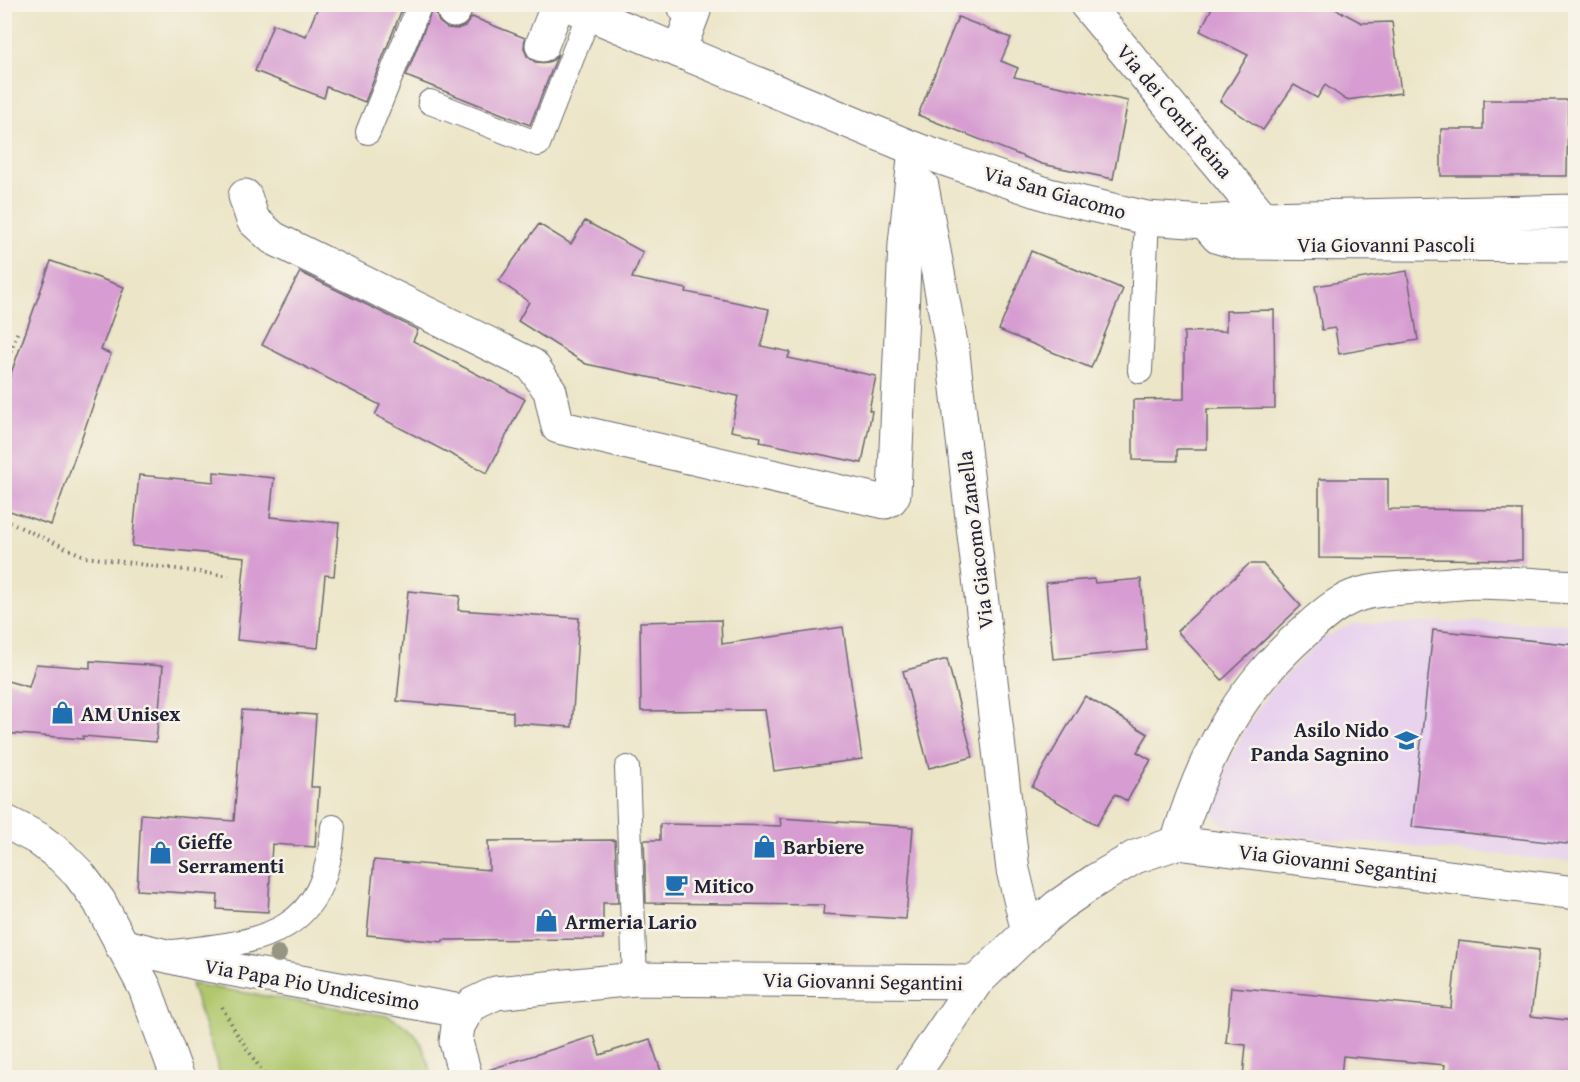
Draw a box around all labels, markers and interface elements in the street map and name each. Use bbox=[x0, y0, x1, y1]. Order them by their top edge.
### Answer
street label: Via dei Conti Reina bbox=[1109, 37, 1241, 185]
street label: Via San Giacomo bbox=[980, 157, 1130, 227]
street label: Via Giovanni Pascoli bbox=[1297, 229, 1475, 260]
street label: Via Giacomo Zanella bbox=[949, 449, 1001, 631]
place label: AM Unisex bbox=[81, 698, 180, 729]
shop icon: AM Unisex bbox=[50, 700, 76, 726]
place label: Asilo Nido Panda Sagnino bbox=[1251, 714, 1389, 769]
school or university icon: Asilo Nido Panda Sagnino bbox=[1394, 728, 1420, 754]
place label: Gieffe Serramenti bbox=[178, 826, 285, 881]
place label: Barbiere bbox=[783, 831, 864, 862]
shop icon: Barbiere bbox=[752, 833, 778, 859]
street label: Via Giovanni Segantini bbox=[1237, 835, 1439, 891]
shop icon: Gieffe Serramenti bbox=[147, 840, 173, 866]
place label: Mitico bbox=[694, 870, 754, 901]
cafe icon: Mitico bbox=[663, 872, 689, 898]
place label: Armeria Lario bbox=[565, 906, 697, 937]
shop icon: Armeria Lario bbox=[534, 908, 560, 934]
street label: Via Papa Pio Undicesimo bbox=[202, 950, 422, 1018]
street label: Via Giovanni Segantini bbox=[763, 964, 963, 998]

